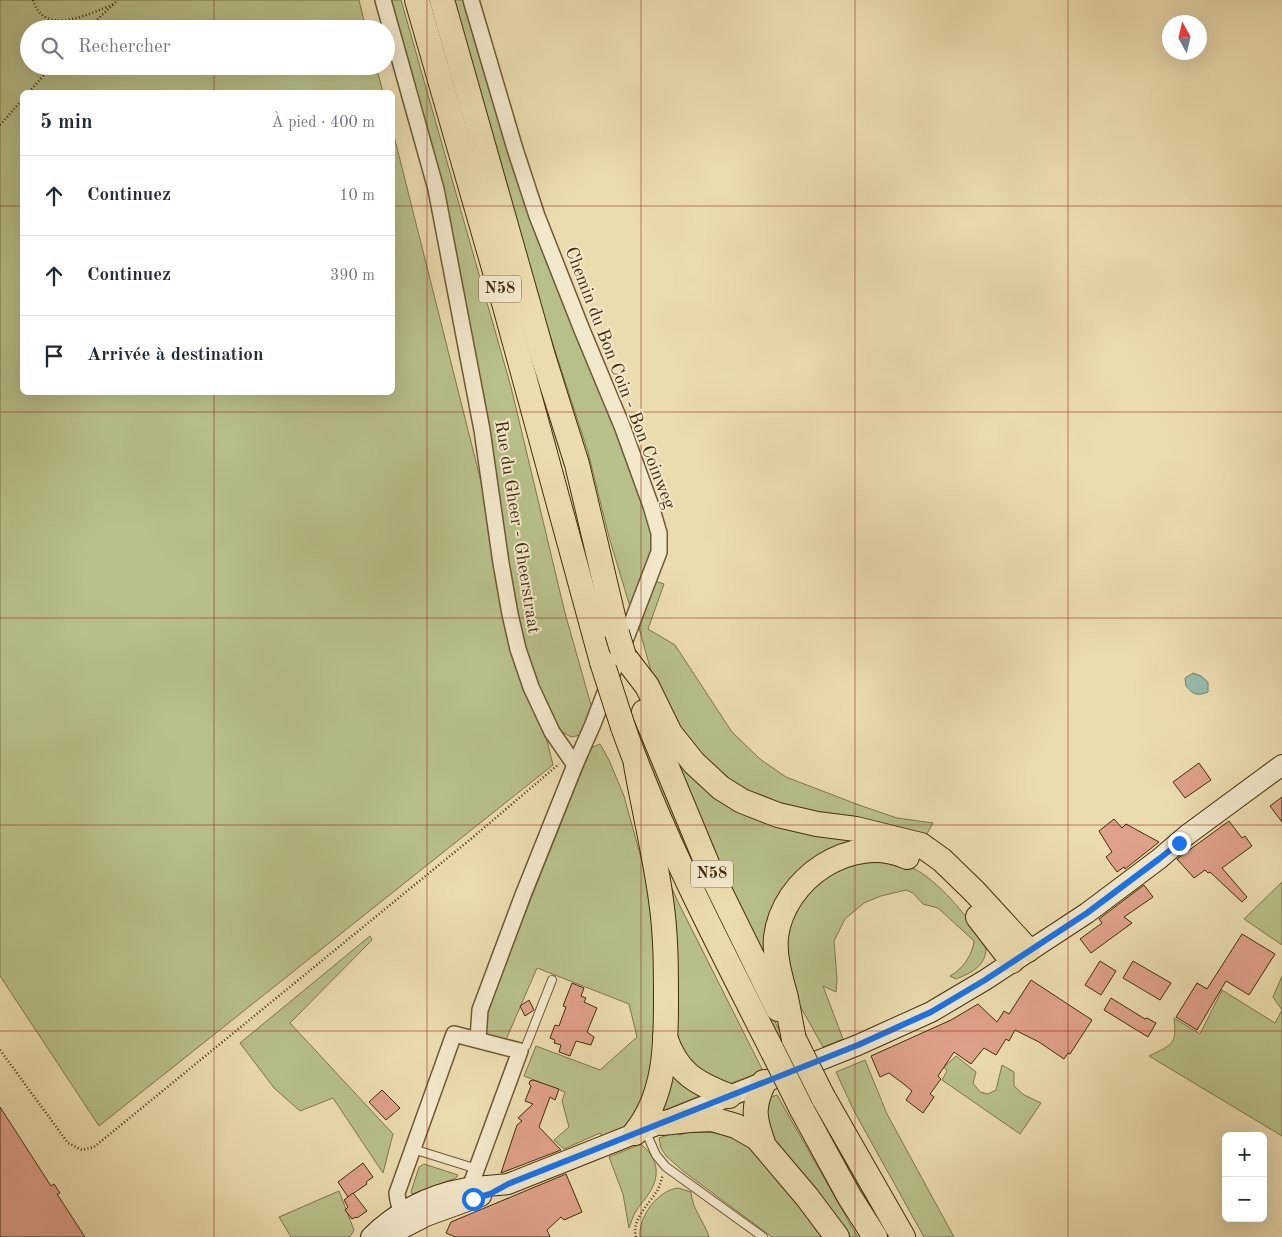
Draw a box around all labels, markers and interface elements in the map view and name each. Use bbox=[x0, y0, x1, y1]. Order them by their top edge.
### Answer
north arrow bbox=[1162, 15, 1207, 60]
search box bbox=[20, 20, 395, 75]
icon: search bbox=[38, 34, 66, 62]
text: Rechercher bbox=[78, 38, 171, 57]
text: 5 min bbox=[40, 112, 93, 133]
text: À pied · 400 m bbox=[272, 115, 375, 131]
icon: ahead bbox=[40, 182, 68, 210]
text: Continuez bbox=[87, 186, 171, 205]
text: 10 m bbox=[339, 188, 375, 204]
street label: Chemin du Bon Coin - Bon Coinweg bbox=[562, 244, 679, 512]
icon: ahead bbox=[40, 262, 68, 290]
text: Continuez bbox=[87, 266, 171, 285]
text: 390 m bbox=[330, 268, 375, 284]
road number: N58 bbox=[479, 276, 521, 302]
icon: arrive bbox=[40, 342, 68, 370]
text: Arrivée à destination bbox=[87, 346, 263, 365]
street label: Rue du Gheer - Gheerstraat bbox=[491, 419, 543, 635]
route end bbox=[1168, 832, 1191, 855]
road number: N58 bbox=[691, 861, 733, 888]
map controls bbox=[1222, 1132, 1267, 1222]
button: + bbox=[1222, 1132, 1267, 1177]
button: − bbox=[1222, 1177, 1267, 1222]
route start bbox=[462, 1188, 485, 1211]

